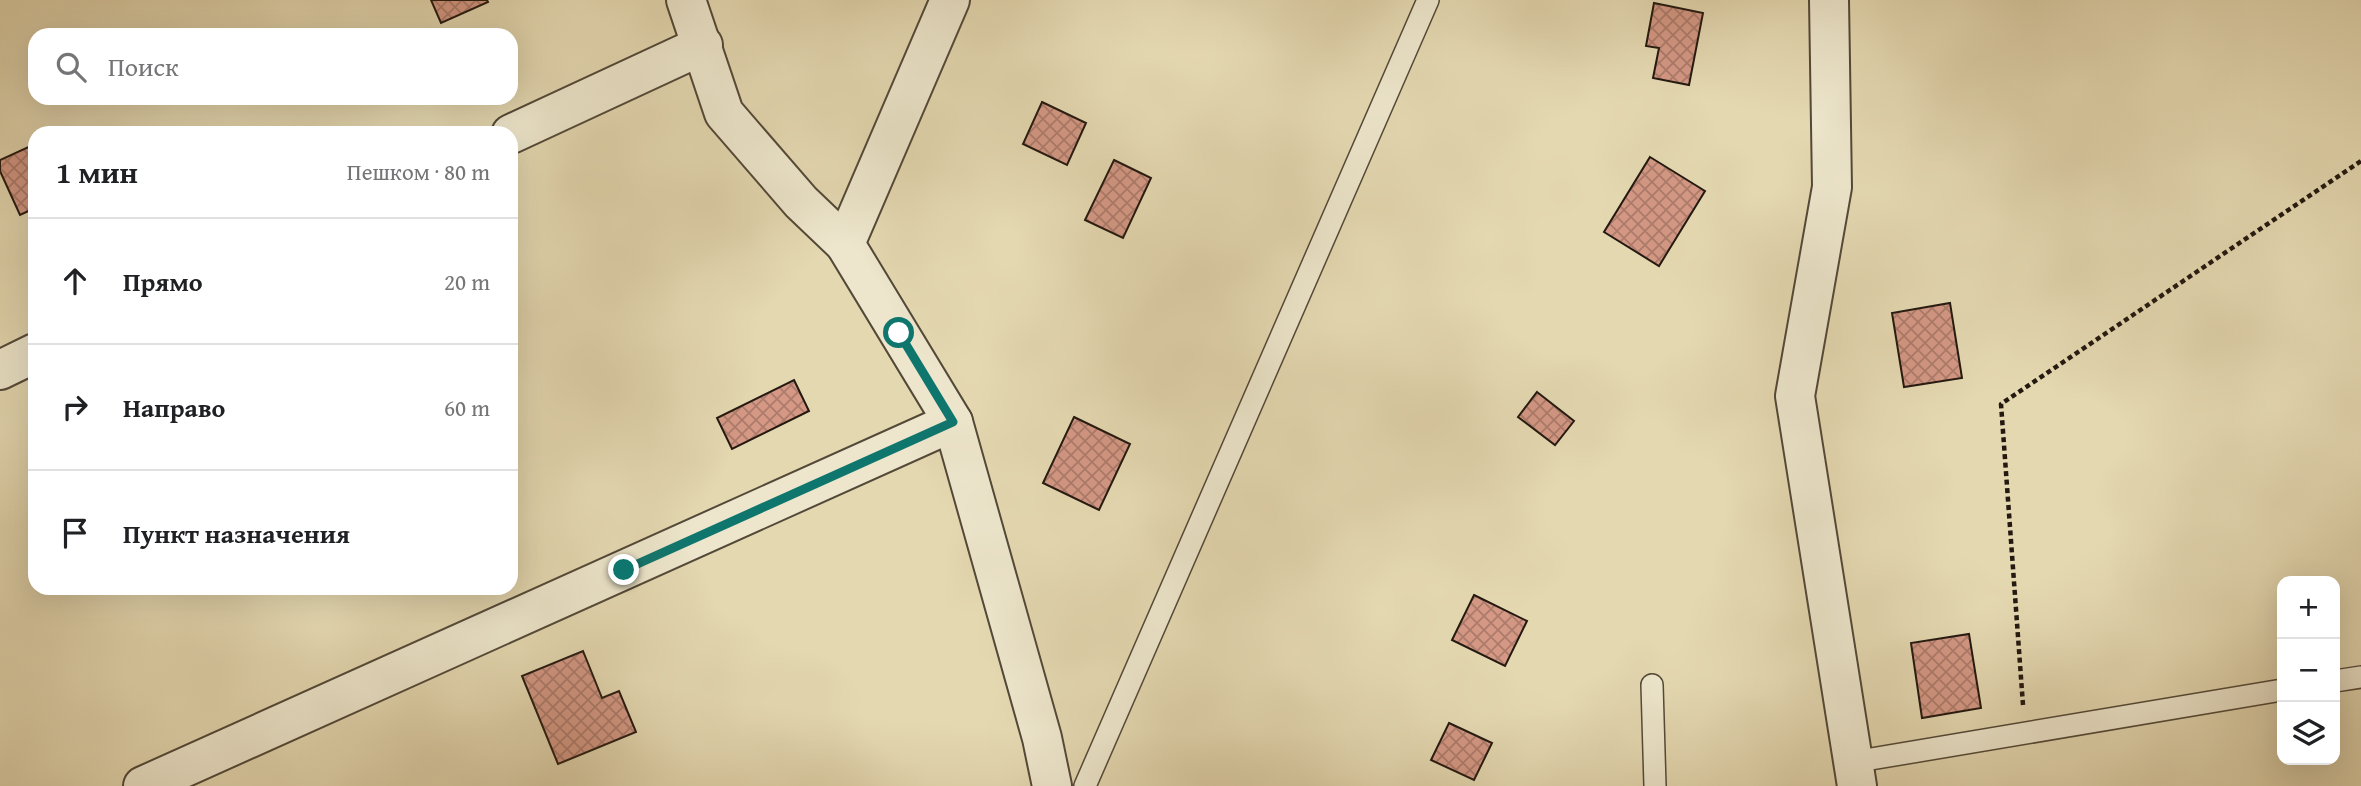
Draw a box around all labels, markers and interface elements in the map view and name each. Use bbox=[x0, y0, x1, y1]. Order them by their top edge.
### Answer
search box bbox=[28, 28, 518, 105]
text: Поиск bbox=[108, 47, 179, 86]
icon: search bbox=[52, 48, 90, 86]
text: 1 мин bbox=[56, 150, 138, 194]
text: Пешком · 80 m bbox=[347, 155, 490, 188]
icon: ahead bbox=[56, 262, 94, 300]
text: Прямо bbox=[123, 262, 203, 301]
text: 20 m bbox=[444, 265, 490, 298]
route start bbox=[883, 317, 914, 348]
icon: right bbox=[56, 388, 94, 426]
text: Направо bbox=[123, 388, 225, 427]
text: 60 m bbox=[444, 391, 490, 424]
icon: arrive bbox=[56, 514, 94, 552]
text: Пункт назначения bbox=[123, 514, 350, 553]
route end bbox=[608, 554, 639, 585]
map controls bbox=[2277, 576, 2340, 765]
button: + bbox=[2277, 576, 2340, 639]
button: − bbox=[2277, 639, 2340, 702]
button: layers bbox=[2277, 702, 2340, 765]

